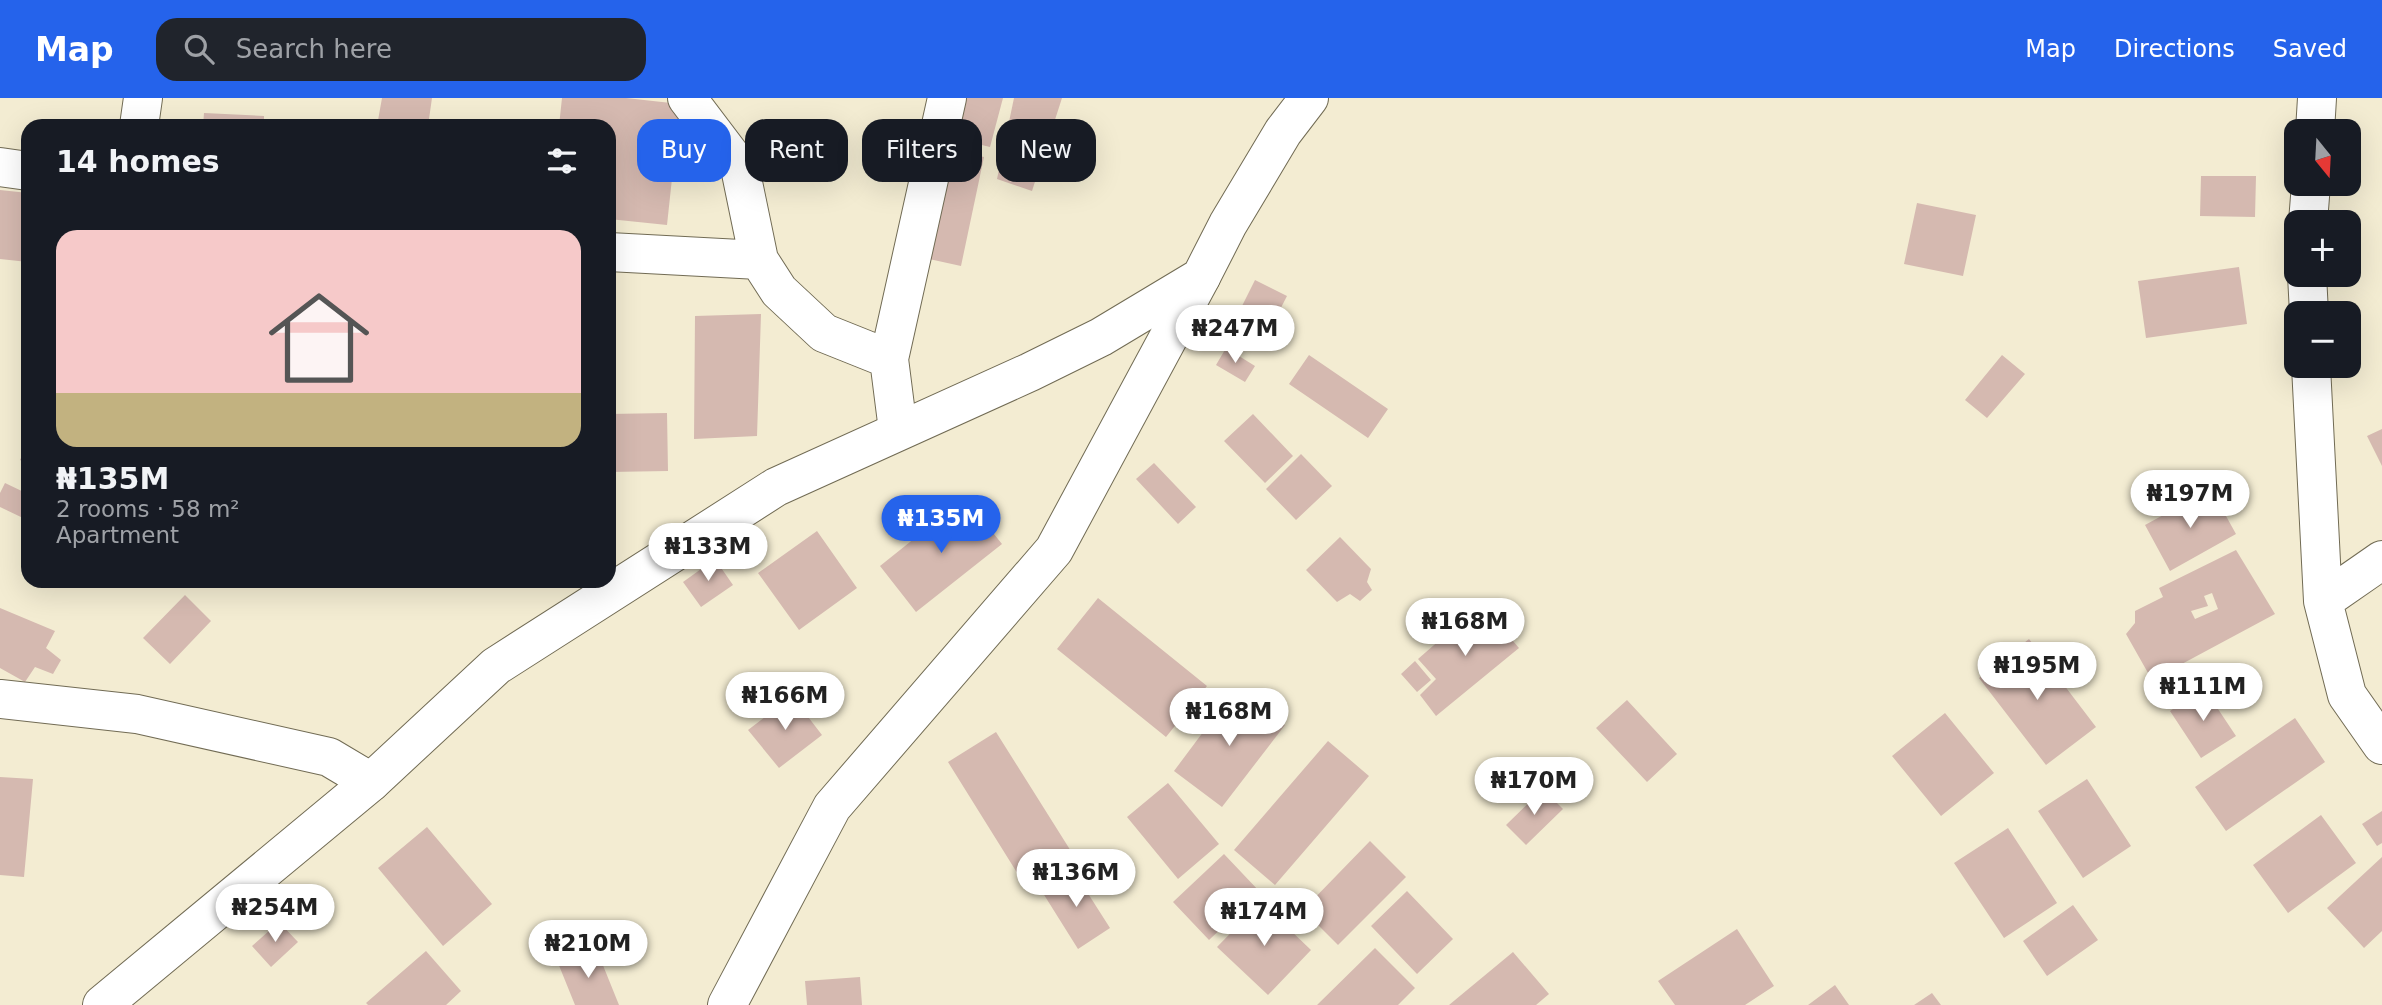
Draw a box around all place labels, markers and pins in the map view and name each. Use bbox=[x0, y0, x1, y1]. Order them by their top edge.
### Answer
pin: ₦247M bbox=[1186, 306, 1284, 365]
pin: ₦197M bbox=[2141, 470, 2239, 530]
pin: ₦135M bbox=[892, 496, 990, 555]
pin: ₦133M bbox=[659, 524, 757, 583]
pin: ₦168M bbox=[1416, 598, 1514, 658]
pin: ₦195M bbox=[1988, 642, 2086, 702]
pin: ₦111M bbox=[2154, 664, 2252, 723]
pin: ₦166M bbox=[736, 672, 834, 732]
pin: ₦168M bbox=[1180, 688, 1278, 748]
pin: ₦170M bbox=[1485, 758, 1583, 817]
pin: ₦136M bbox=[1027, 850, 1125, 909]
pin: ₦254M bbox=[226, 884, 324, 944]
pin: ₦174M bbox=[1215, 888, 1313, 948]
pin: ₦210M bbox=[539, 920, 637, 980]

